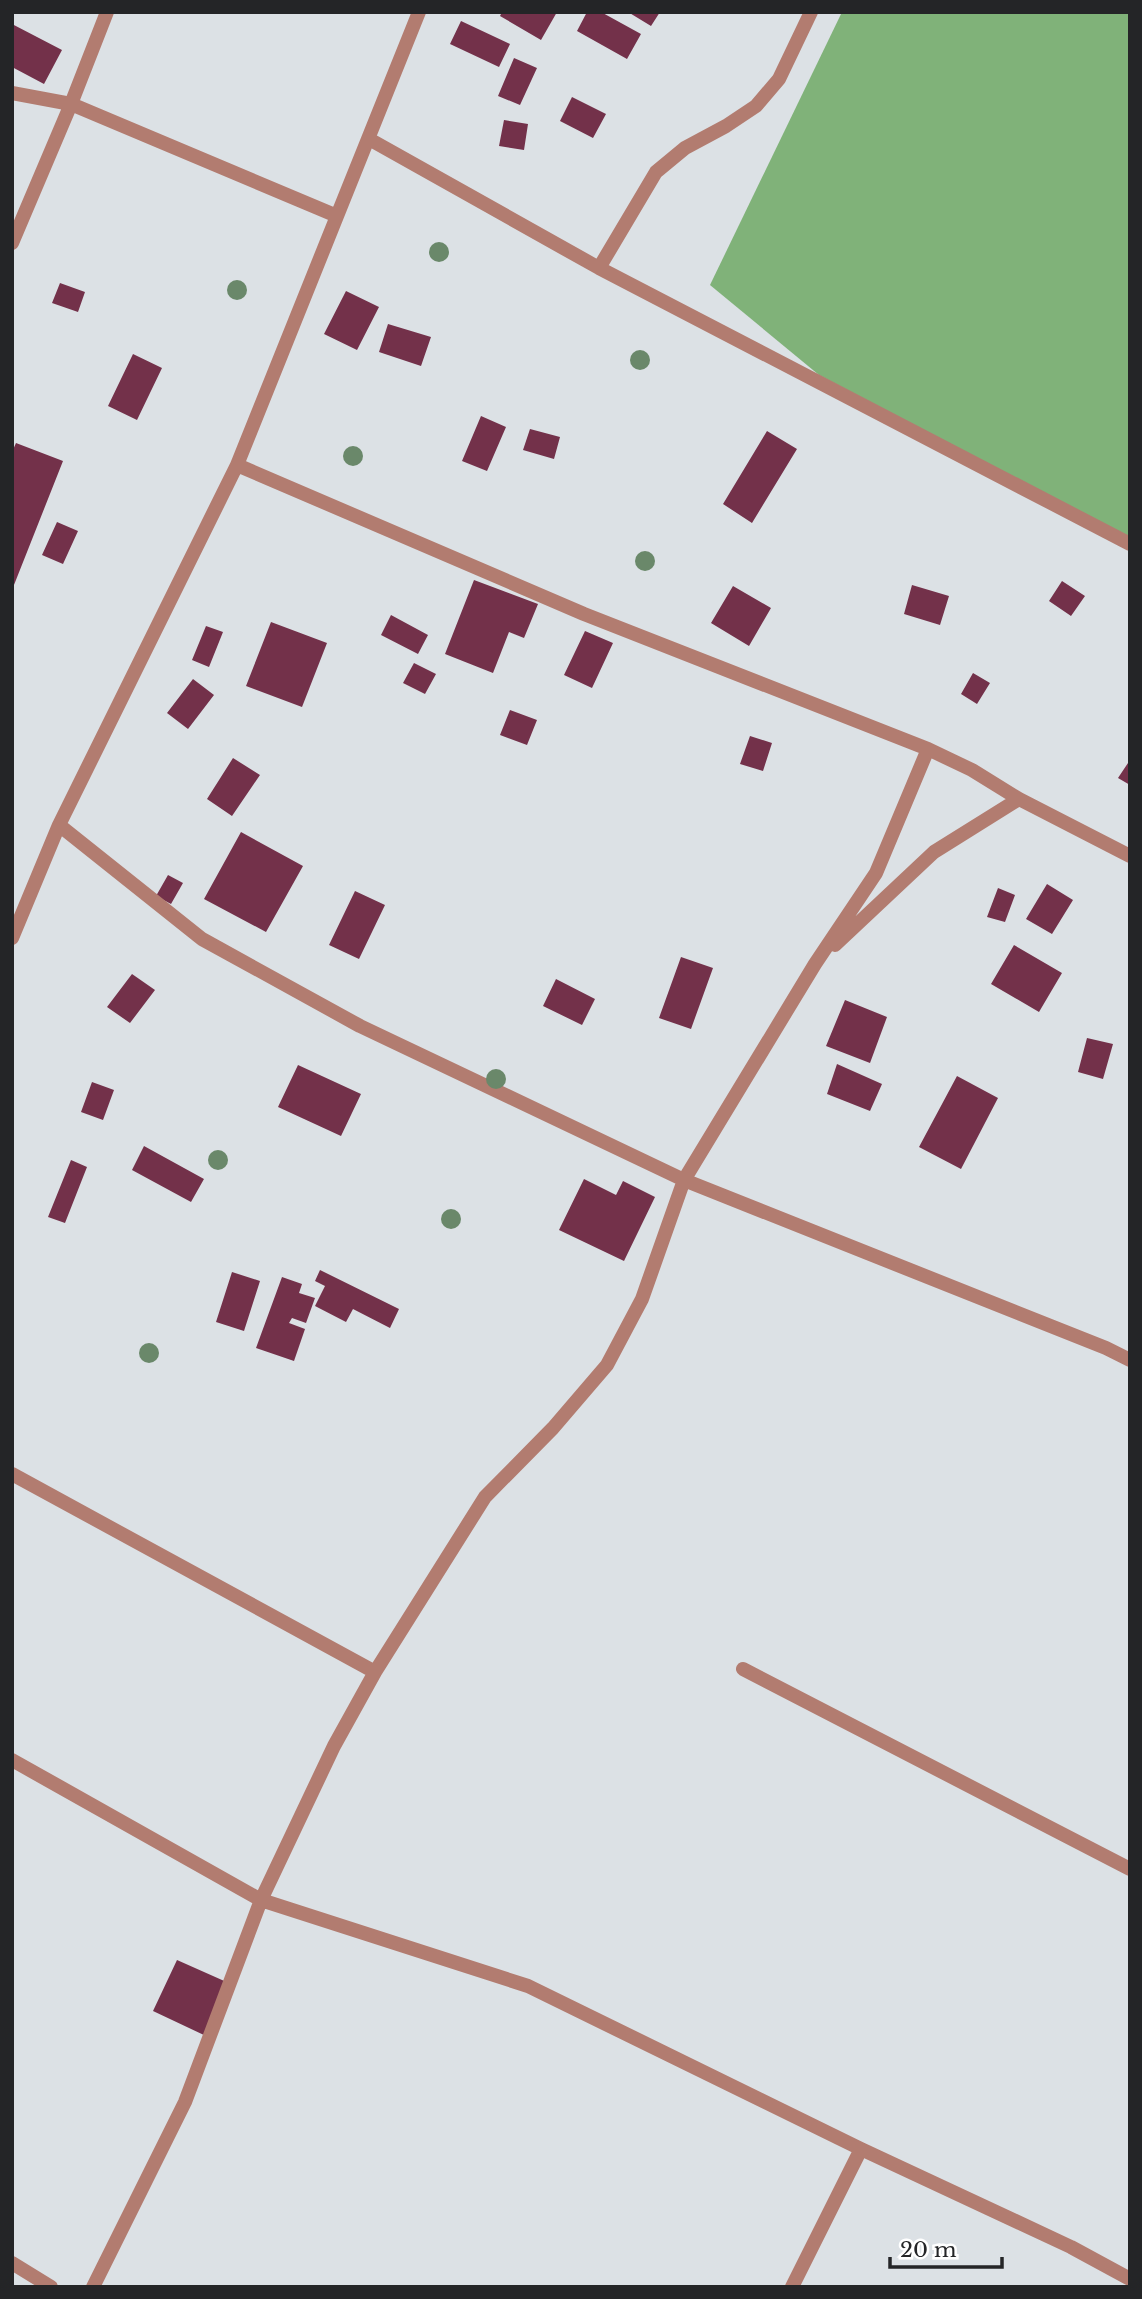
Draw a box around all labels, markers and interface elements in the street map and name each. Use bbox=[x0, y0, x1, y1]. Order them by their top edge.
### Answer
scale bar bbox=[890, 2226, 1002, 2270]
text: 20 m bbox=[900, 2237, 957, 2263]

